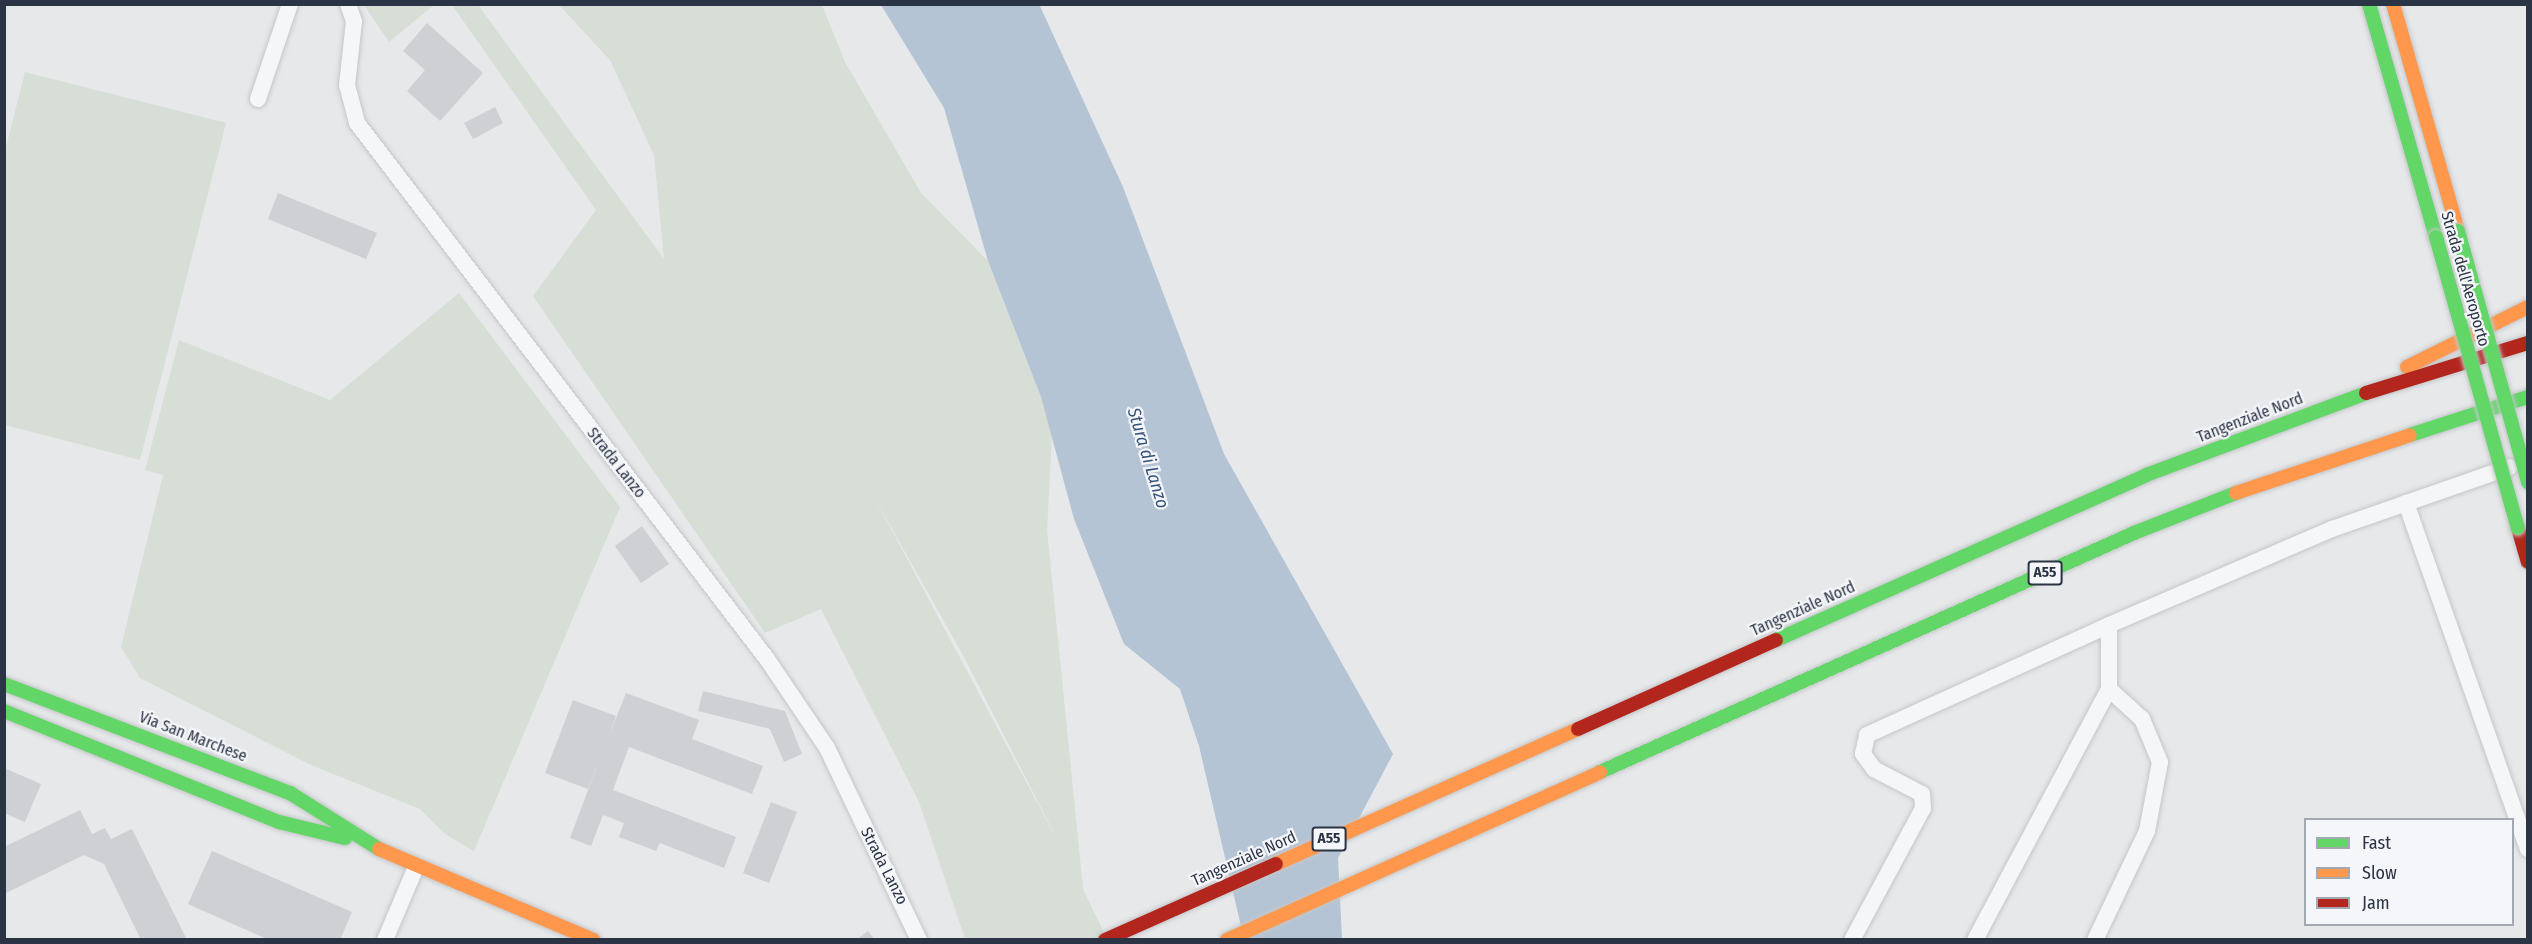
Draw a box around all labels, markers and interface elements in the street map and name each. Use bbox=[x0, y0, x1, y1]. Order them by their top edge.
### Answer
street label: Strada dell'Aeroporto bbox=[2437, 209, 2493, 349]
street label: Tangenziale Nord bbox=[2194, 389, 2306, 447]
water label: Stura di Lanzo bbox=[1122, 405, 1174, 511]
street label: Strada Lanzo bbox=[583, 424, 649, 502]
road number: A55 bbox=[2027, 561, 2063, 585]
street label: Tangenziale Nord bbox=[1748, 577, 1858, 641]
street label: Via San Marchese bbox=[136, 708, 250, 766]
legend bbox=[2304, 818, 2514, 926]
street label: Strada Lanzo bbox=[856, 824, 912, 908]
street label: Tangenziale Nord bbox=[1189, 827, 1299, 891]
road number: A55 bbox=[1311, 827, 1347, 851]
text: Fast bbox=[2362, 832, 2391, 854]
text: Slow bbox=[2362, 862, 2397, 884]
text: Jam bbox=[2362, 892, 2390, 914]

